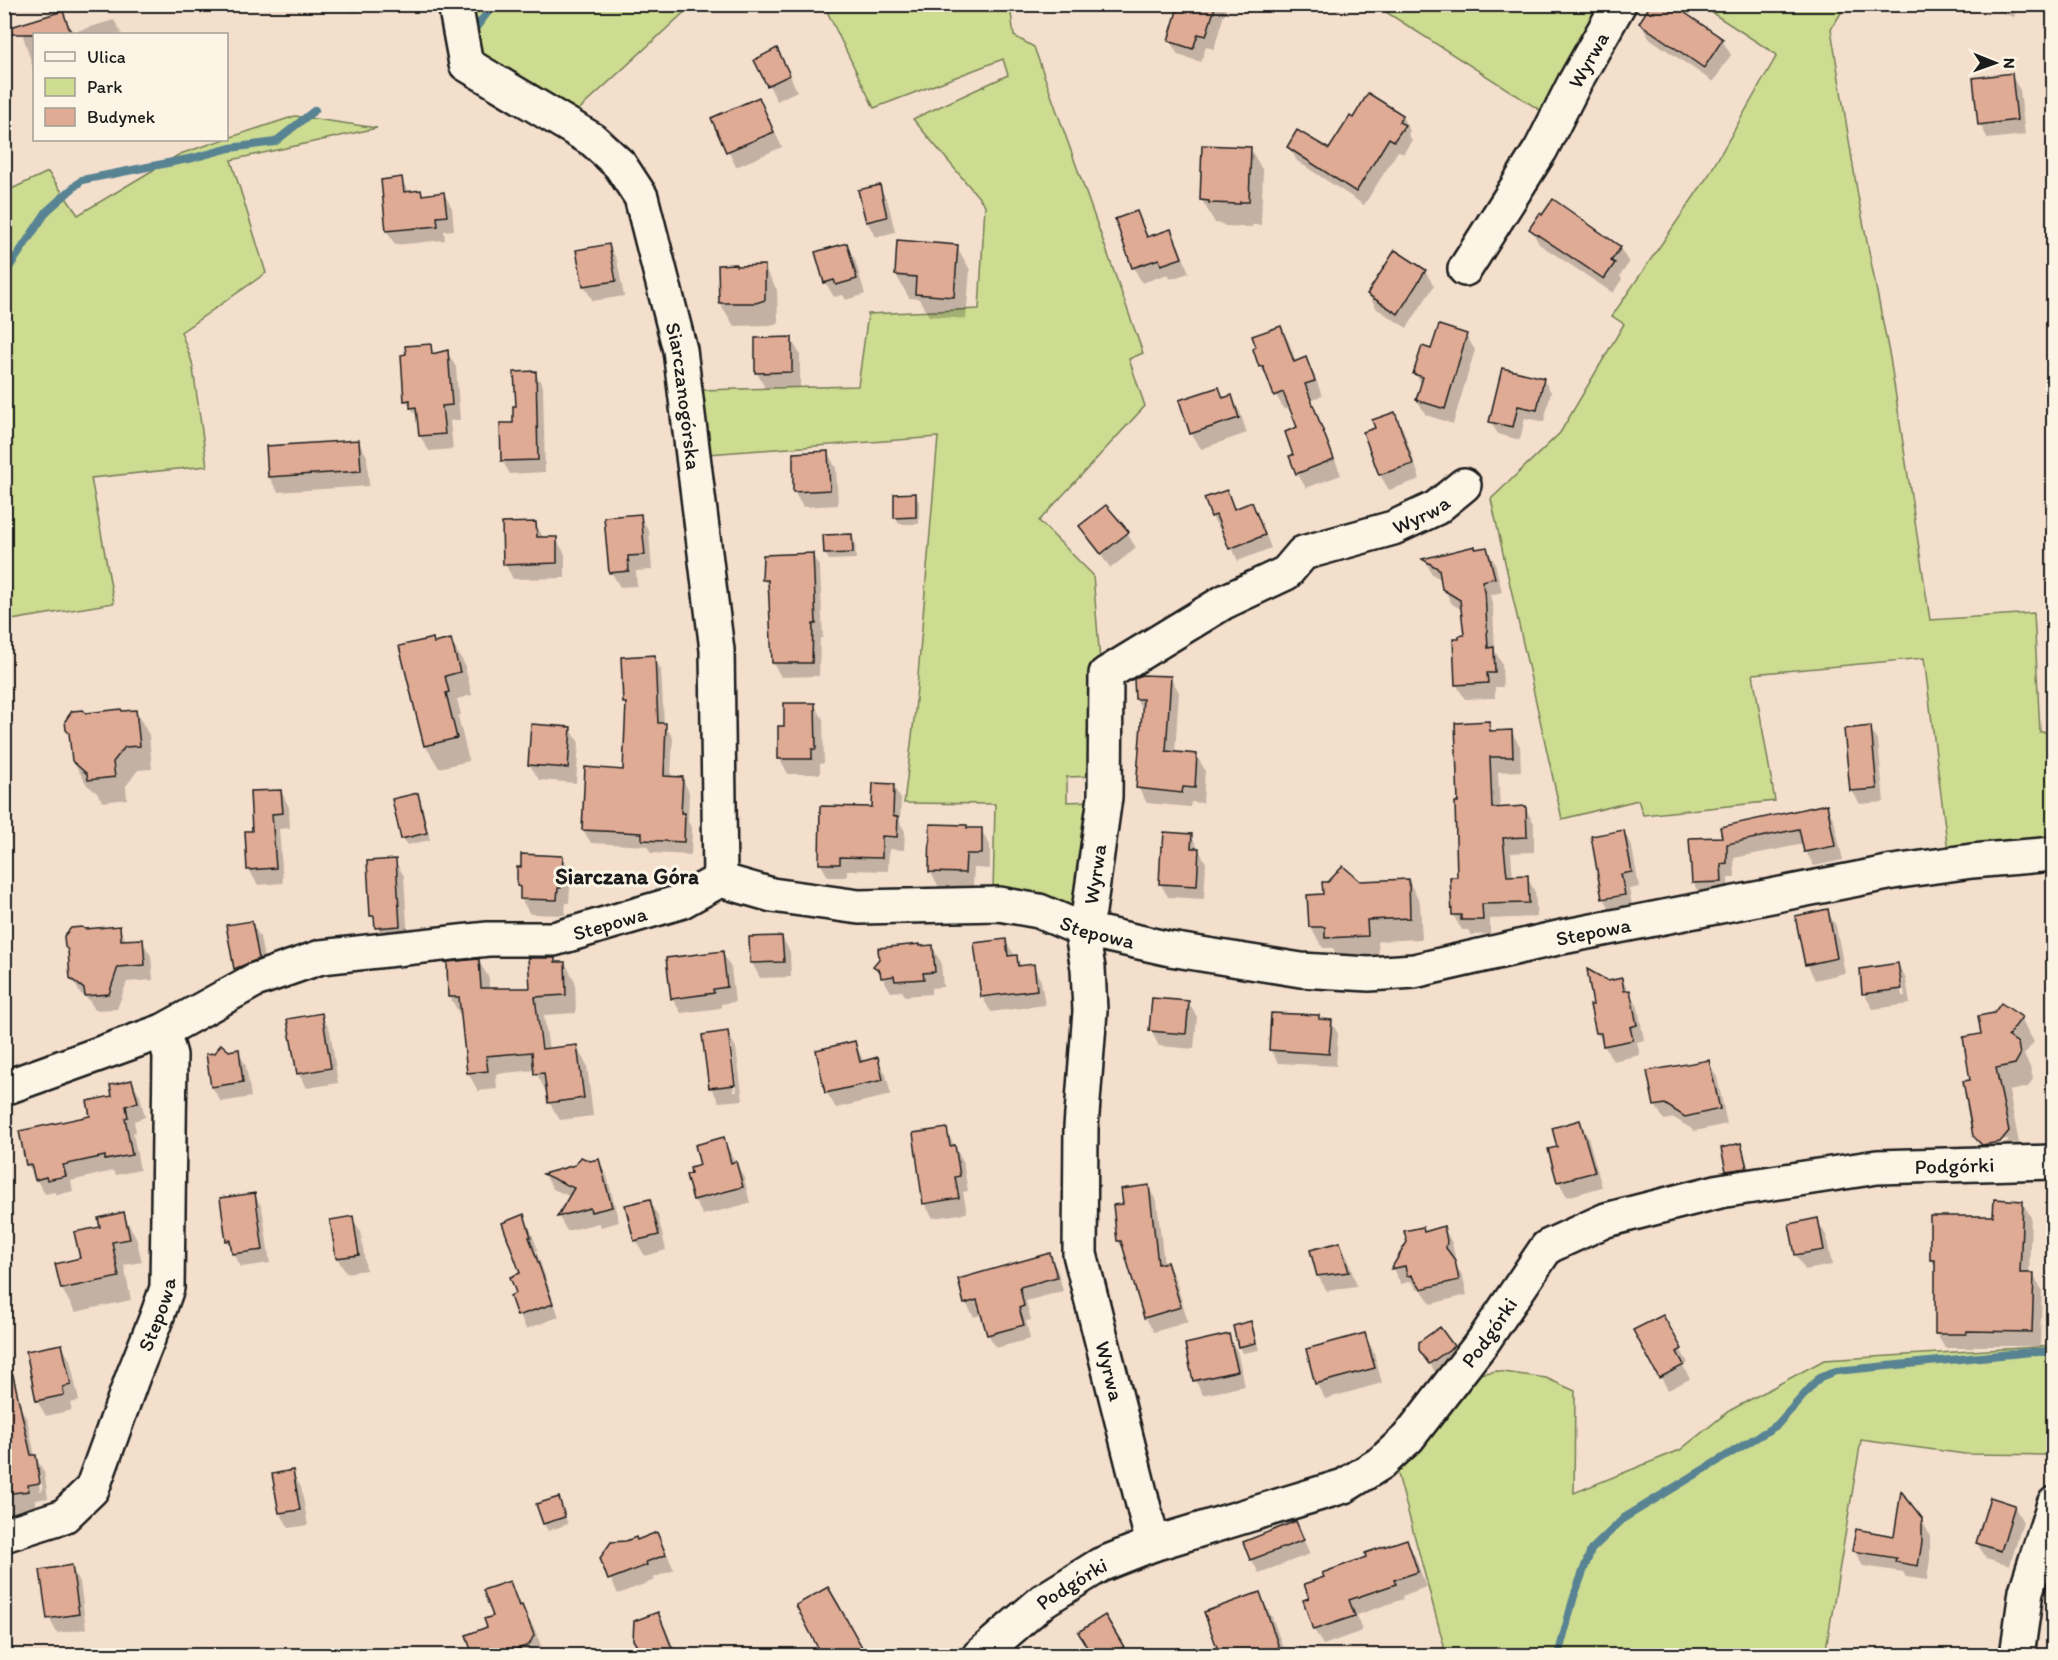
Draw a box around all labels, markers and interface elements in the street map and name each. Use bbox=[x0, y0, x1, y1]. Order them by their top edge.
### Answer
street label: Wyrwa bbox=[1562, 27, 1614, 92]
legend bbox=[33, 33, 228, 141]
north arrow bbox=[1965, 33, 2025, 93]
text: Ulica bbox=[87, 46, 126, 68]
text: N bbox=[2000, 58, 2019, 69]
text: Park bbox=[87, 76, 122, 98]
text: Budynek bbox=[87, 106, 156, 128]
street label: Siarczanogórska bbox=[661, 319, 707, 471]
street label: Wyrwa bbox=[1388, 490, 1455, 539]
street label: Wyrwa bbox=[1078, 842, 1111, 906]
district label: Siarczana Góra bbox=[555, 863, 699, 890]
street label: Stepowa bbox=[570, 900, 650, 945]
street label: Stepowa bbox=[1057, 909, 1137, 953]
street label: Stepowa bbox=[1553, 911, 1633, 951]
street label: Podgórki bbox=[1914, 1151, 1995, 1178]
street label: Stepowa bbox=[132, 1278, 180, 1355]
street label: Podgórki bbox=[1455, 1292, 1522, 1372]
street label: Wyrwa bbox=[1091, 1338, 1129, 1404]
street label: Podgórki bbox=[1030, 1551, 1110, 1614]

